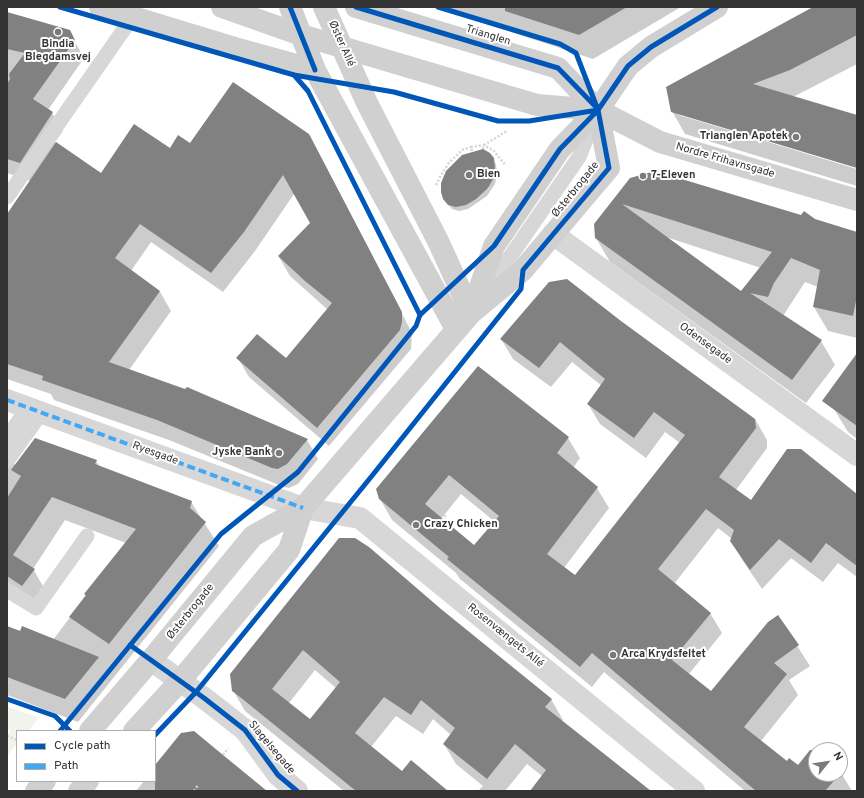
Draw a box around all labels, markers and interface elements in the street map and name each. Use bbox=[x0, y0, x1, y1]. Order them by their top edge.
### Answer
street label: Øster Allé bbox=[325, 19, 357, 69]
street label: Trianglen bbox=[464, 23, 512, 49]
marker: Bindia Blegdamsvej bbox=[53, 27, 63, 37]
place label: Bindia Blegdamsvej bbox=[25, 38, 91, 64]
place label: Trianglen Apotek bbox=[700, 130, 788, 144]
marker: Trianglen Apotek bbox=[791, 132, 801, 142]
street label: Nordre Frihavnsgade bbox=[674, 141, 776, 181]
street label: Østerbrogade bbox=[550, 159, 602, 221]
place label: Bien bbox=[477, 168, 500, 182]
place label: 7-Eleven bbox=[651, 169, 695, 183]
marker: Bien bbox=[464, 170, 474, 180]
marker: 7-Eleven bbox=[638, 171, 648, 181]
street label: Odensegade bbox=[676, 320, 734, 368]
street label: Ryesgade bbox=[130, 440, 180, 468]
place label: Jyske Bank bbox=[212, 446, 271, 460]
marker: Jyske Bank bbox=[274, 448, 284, 458]
place label: Crazy Chicken bbox=[424, 518, 498, 532]
marker: Crazy Chicken bbox=[411, 520, 421, 530]
street label: Østerbrogade bbox=[165, 581, 217, 643]
street label: Rosenvængets Allé bbox=[464, 601, 546, 671]
place label: Arca Krydsfeltet bbox=[621, 648, 706, 662]
marker: Arca Krydsfeltet bbox=[608, 650, 618, 660]
street label: Slagelsegade bbox=[245, 719, 297, 777]
legend bbox=[16, 730, 156, 782]
text: Cycle path bbox=[54, 738, 111, 754]
north arrow bbox=[808, 742, 848, 782]
text: N bbox=[829, 750, 846, 763]
text: Path bbox=[54, 758, 79, 774]

